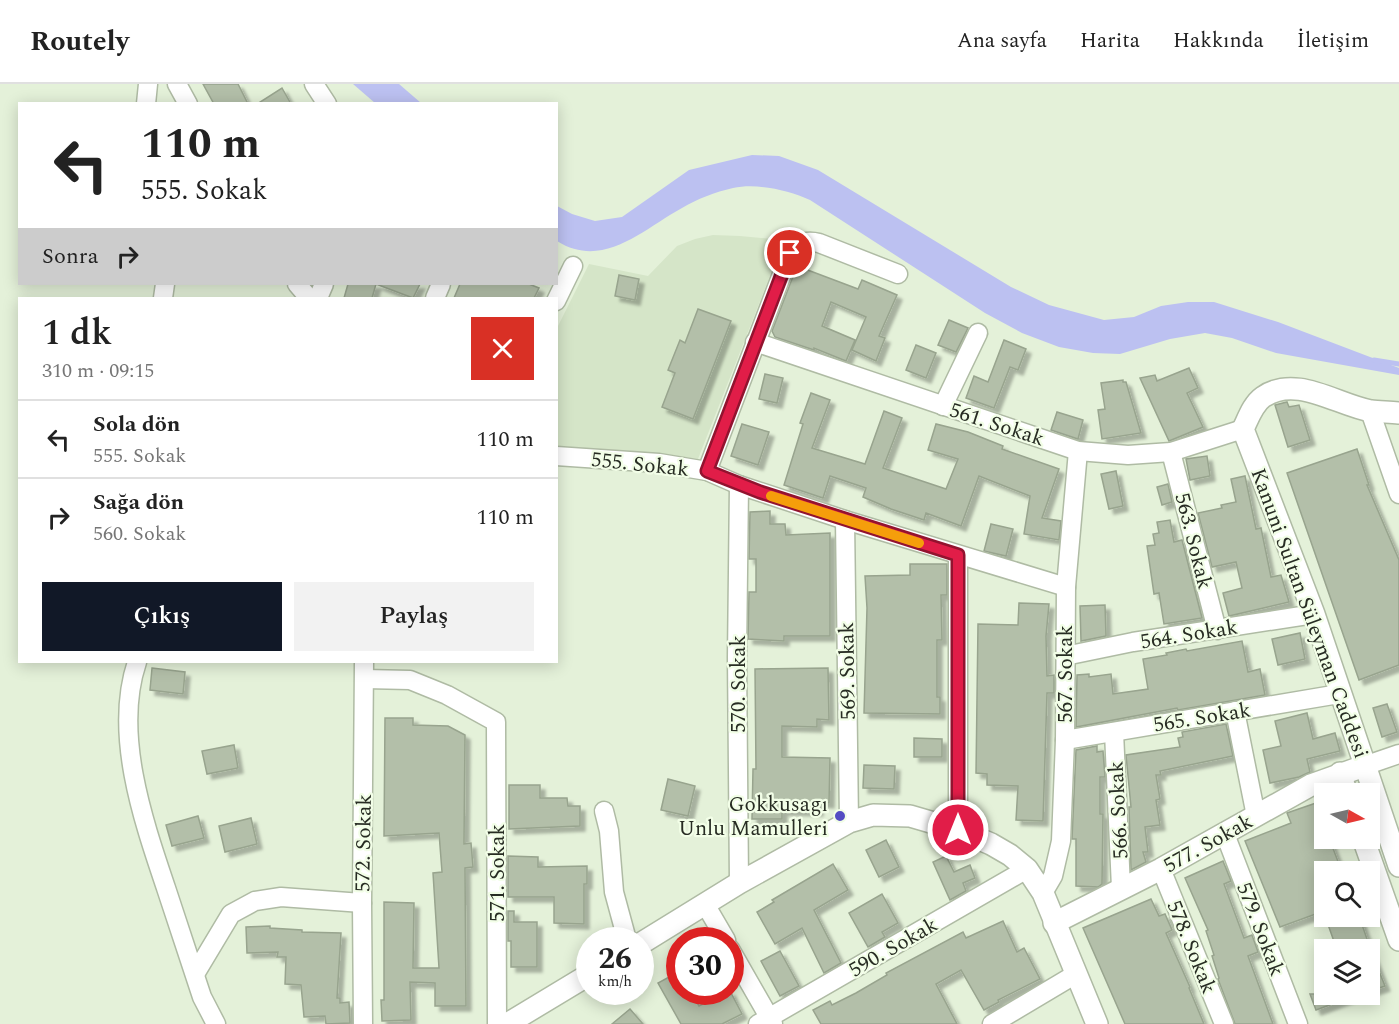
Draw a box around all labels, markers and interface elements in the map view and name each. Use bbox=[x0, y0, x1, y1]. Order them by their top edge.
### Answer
text: Routely bbox=[30, 20, 129, 63]
text: Ana sayfa bbox=[957, 25, 1047, 57]
text: Harita bbox=[1080, 25, 1140, 57]
text: Hakkında bbox=[1173, 25, 1264, 57]
text: İletişim bbox=[1297, 25, 1369, 57]
text: 110 m bbox=[141, 113, 260, 176]
icon: left bbox=[42, 126, 120, 204]
text: 555. Sokak bbox=[141, 170, 267, 212]
pin bbox=[764, 227, 815, 278]
icon: arrive bbox=[773, 236, 806, 269]
text: Sonra bbox=[42, 240, 99, 273]
icon: right bbox=[111, 240, 144, 273]
text: 1 dk bbox=[42, 306, 112, 361]
button: close bbox=[471, 317, 534, 380]
text: 310 m · 09:15 bbox=[42, 356, 154, 386]
street label: 561. Sokak bbox=[945, 395, 1049, 455]
text: Sola dön bbox=[93, 408, 180, 441]
icon: left bbox=[42, 423, 75, 456]
text: 110 m bbox=[477, 423, 534, 456]
text: 555. Sokak bbox=[93, 441, 187, 471]
street label: 555. Sokak bbox=[589, 444, 691, 486]
street label: Kanuni Sultan Süleyman Caddesi bbox=[1242, 464, 1377, 763]
text: Sağa dön bbox=[93, 486, 184, 519]
street label: 563. Sokak bbox=[1166, 490, 1220, 593]
icon: right bbox=[42, 501, 75, 534]
text: 110 m bbox=[477, 501, 534, 534]
text: 560. Sokak bbox=[93, 519, 187, 549]
button: Çıkış bbox=[42, 582, 282, 651]
button: Paylaş bbox=[294, 582, 534, 651]
street label: 564. Sokak bbox=[1138, 611, 1240, 658]
street label: 569. Sokak bbox=[831, 621, 865, 720]
street label: 567. Sokak bbox=[1050, 625, 1082, 723]
street label: 570. Sokak bbox=[723, 635, 755, 733]
street label: 565. Sokak bbox=[1151, 694, 1253, 741]
street label: 566. Sokak bbox=[1100, 760, 1138, 860]
north arrow bbox=[1314, 783, 1380, 849]
map controls bbox=[1314, 783, 1380, 1005]
place label: Gokkusagı Unlu Mamulleri bbox=[678, 789, 828, 845]
street label: 572. Sokak bbox=[347, 793, 381, 892]
position arrow bbox=[926, 798, 990, 862]
street label: 577. Sokak bbox=[1158, 806, 1259, 882]
marker: Gokkusagı Unlu Mamulleri bbox=[833, 809, 847, 823]
street label: 571. Sokak bbox=[482, 824, 514, 922]
button: search bbox=[1314, 861, 1380, 927]
street label: 579. Sokak bbox=[1228, 878, 1293, 981]
street label: 578. Sokak bbox=[1158, 896, 1224, 999]
street label: 590. Sokak bbox=[843, 909, 944, 986]
speed limit sign: 30 bbox=[666, 927, 744, 1005]
text: 26 bbox=[598, 936, 632, 982]
button: layers bbox=[1314, 939, 1380, 1005]
text: km/h bbox=[598, 970, 632, 993]

